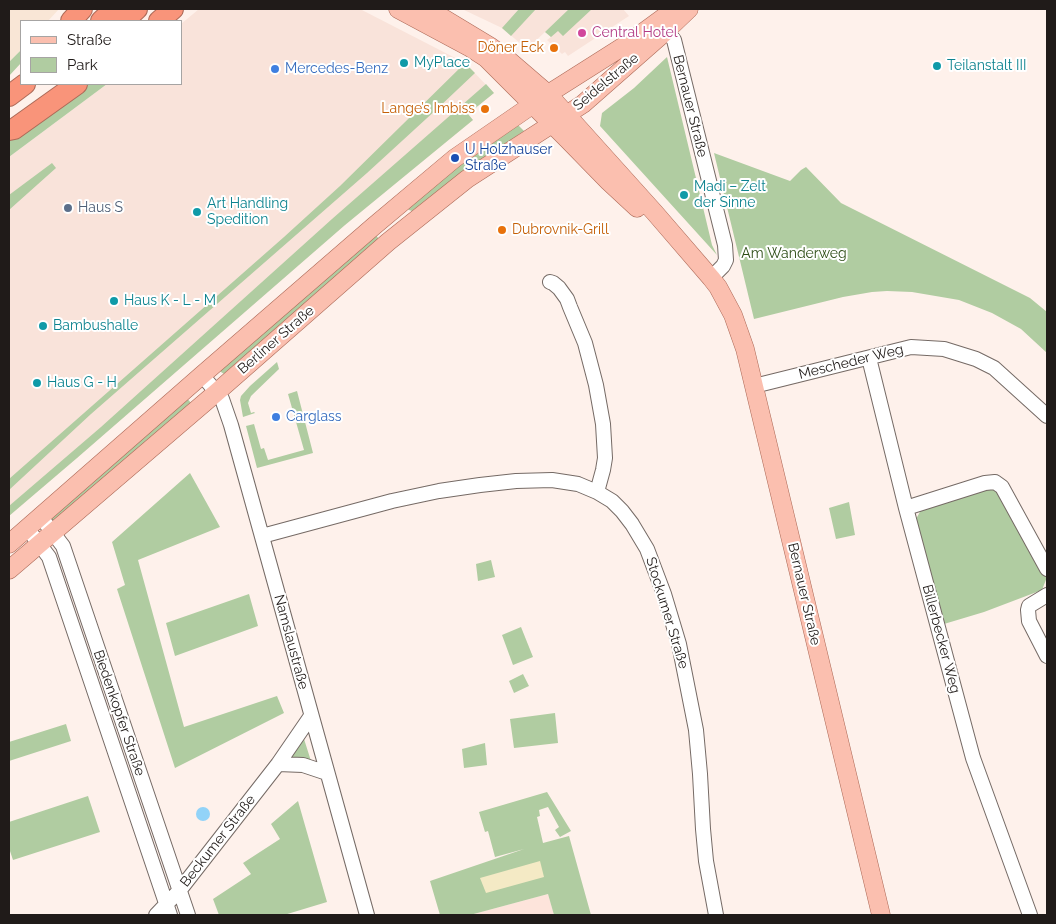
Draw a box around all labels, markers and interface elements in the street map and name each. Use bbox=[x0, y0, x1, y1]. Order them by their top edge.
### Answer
legend bbox=[20, 20, 182, 85]
place label: Central Hotel bbox=[592, 25, 678, 41]
marker: Central Hotel bbox=[576, 27, 588, 39]
text: Straße bbox=[67, 31, 111, 49]
place label: Döner Eck bbox=[477, 40, 544, 56]
marker: Döner Eck bbox=[548, 42, 560, 54]
street label: Seidelstraße bbox=[570, 50, 642, 114]
street label: Bernauer Straße bbox=[669, 53, 711, 159]
place label: MyPlace bbox=[414, 55, 470, 71]
text: Park bbox=[67, 56, 98, 74]
marker: MyPlace bbox=[398, 57, 410, 69]
place label: Teilanstalt III bbox=[947, 58, 1026, 74]
marker: Teilanstalt III bbox=[931, 60, 943, 72]
place label: Mercedes-Benz bbox=[285, 61, 388, 77]
marker: Mercedes-Benz bbox=[269, 63, 281, 75]
place label: Lange’s Imbiss bbox=[381, 101, 475, 117]
marker: Lange’s Imbiss bbox=[479, 103, 491, 115]
place label: U Holzhauser Straße bbox=[465, 142, 552, 174]
marker: U Holzhauser Straße bbox=[449, 152, 461, 164]
place label: Madi – Zelt der Sinne bbox=[694, 179, 766, 212]
marker: Madi – Zelt der Sinne bbox=[678, 189, 690, 201]
place label: Art Handling Spedition bbox=[207, 196, 288, 228]
place label: Haus S bbox=[78, 200, 123, 216]
marker: Haus S bbox=[62, 202, 74, 214]
marker: Art Handling Spedition bbox=[191, 206, 203, 218]
place label: Dubrovnik-Grill bbox=[512, 222, 609, 238]
marker: Dubrovnik-Grill bbox=[496, 224, 508, 236]
park label: Am Wanderweg bbox=[741, 246, 847, 262]
place label: Haus K - L - M bbox=[124, 293, 216, 309]
marker: Haus K - L - M bbox=[108, 295, 120, 307]
street label: Berliner Straße bbox=[234, 302, 318, 378]
place label: Bambushalle bbox=[53, 318, 138, 334]
marker: Bambushalle bbox=[37, 320, 49, 332]
street label: Mescheder Weg bbox=[797, 341, 905, 383]
place label: Haus G - H bbox=[47, 375, 117, 391]
marker: Haus G - H bbox=[31, 377, 43, 389]
place label: Carglass bbox=[286, 409, 342, 425]
marker: Carglass bbox=[270, 411, 282, 423]
street label: Bernauer Straße bbox=[784, 541, 824, 647]
street label: Stockumer Straße bbox=[642, 555, 692, 671]
street label: Billerbecker Weg bbox=[918, 583, 964, 695]
street label: Namslaustraße bbox=[270, 593, 312, 691]
street label: Biedenkopfer Straße bbox=[90, 648, 148, 778]
street label: Beckumer Straße bbox=[177, 792, 259, 890]

